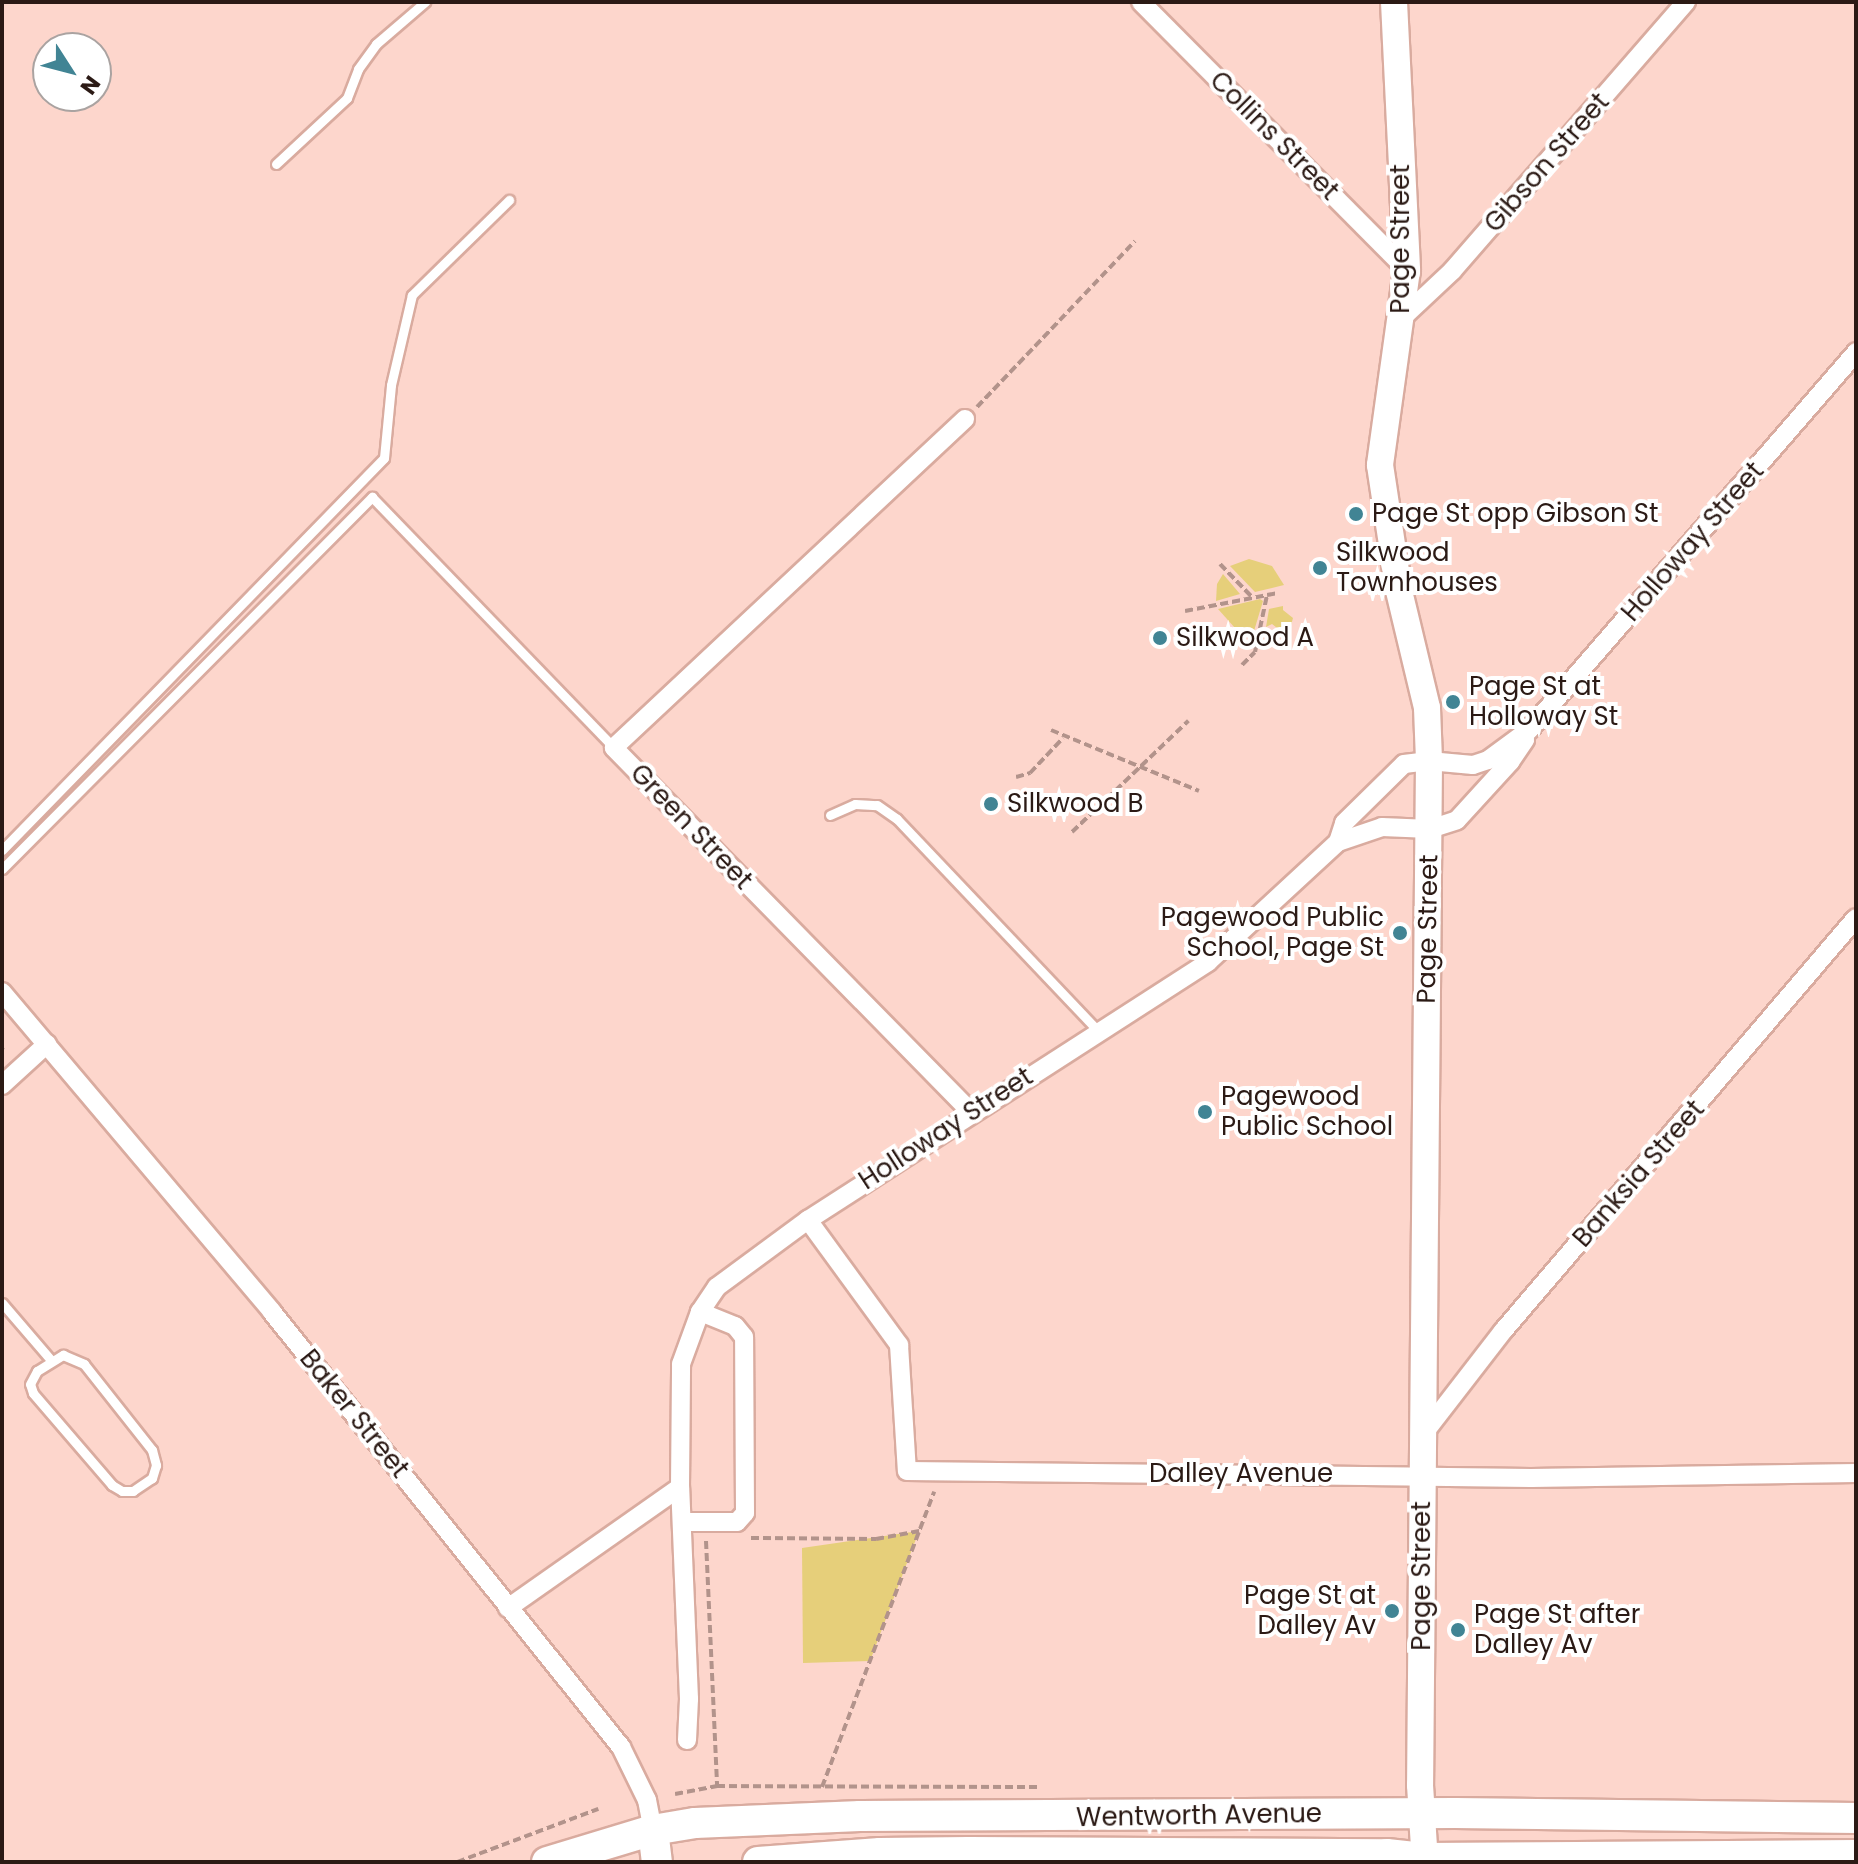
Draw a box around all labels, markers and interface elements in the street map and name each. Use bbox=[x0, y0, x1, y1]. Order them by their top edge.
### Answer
north arrow bbox=[32, 32, 112, 112]
street label: Collins Street bbox=[1203, 65, 1345, 207]
text: N bbox=[73, 69, 108, 101]
street label: Gibson Street bbox=[1478, 87, 1616, 239]
street label: Page Street bbox=[1385, 164, 1417, 314]
street label: Holloway Street bbox=[1615, 456, 1771, 628]
place label: Page St opp Gibson St bbox=[1372, 498, 1658, 530]
marker: Page St opp Gibson St bbox=[1347, 505, 1365, 523]
place label: Silkwood Townhouses bbox=[1336, 537, 1498, 598]
marker: Silkwood Townhouses bbox=[1311, 559, 1329, 577]
place label: Silkwood A bbox=[1176, 622, 1314, 654]
marker: Silkwood A bbox=[1151, 629, 1169, 647]
place label: Page St at Holloway St bbox=[1469, 671, 1618, 732]
marker: Page St at Holloway St bbox=[1444, 693, 1462, 711]
street label: Green Street bbox=[624, 758, 758, 896]
place label: Silkwood B bbox=[1007, 788, 1143, 820]
marker: Silkwood B bbox=[982, 795, 1000, 813]
street label: Page Street bbox=[1411, 854, 1445, 1004]
place label: Pagewood Public School, Page St bbox=[1161, 902, 1384, 964]
marker: Pagewood Public School, Page St bbox=[1391, 924, 1409, 942]
street label: Holloway Street bbox=[853, 1061, 1039, 1197]
place label: Pagewood Public School bbox=[1221, 1081, 1393, 1142]
street label: Banksia Street bbox=[1567, 1094, 1711, 1254]
marker: Pagewood Public School bbox=[1196, 1103, 1214, 1121]
street label: Baker Street bbox=[293, 1344, 415, 1484]
street label: Dalley Avenue bbox=[1149, 1458, 1333, 1490]
street label: Page Street bbox=[1406, 1501, 1438, 1651]
place label: Page St at Dalley Av bbox=[1244, 1580, 1376, 1642]
place label: Page St after Dalley Av bbox=[1474, 1599, 1640, 1660]
marker: Page St at Dalley Av bbox=[1383, 1602, 1401, 1620]
marker: Page St after Dalley Av bbox=[1449, 1621, 1467, 1639]
street label: Wentworth Avenue bbox=[1076, 1798, 1322, 1834]

